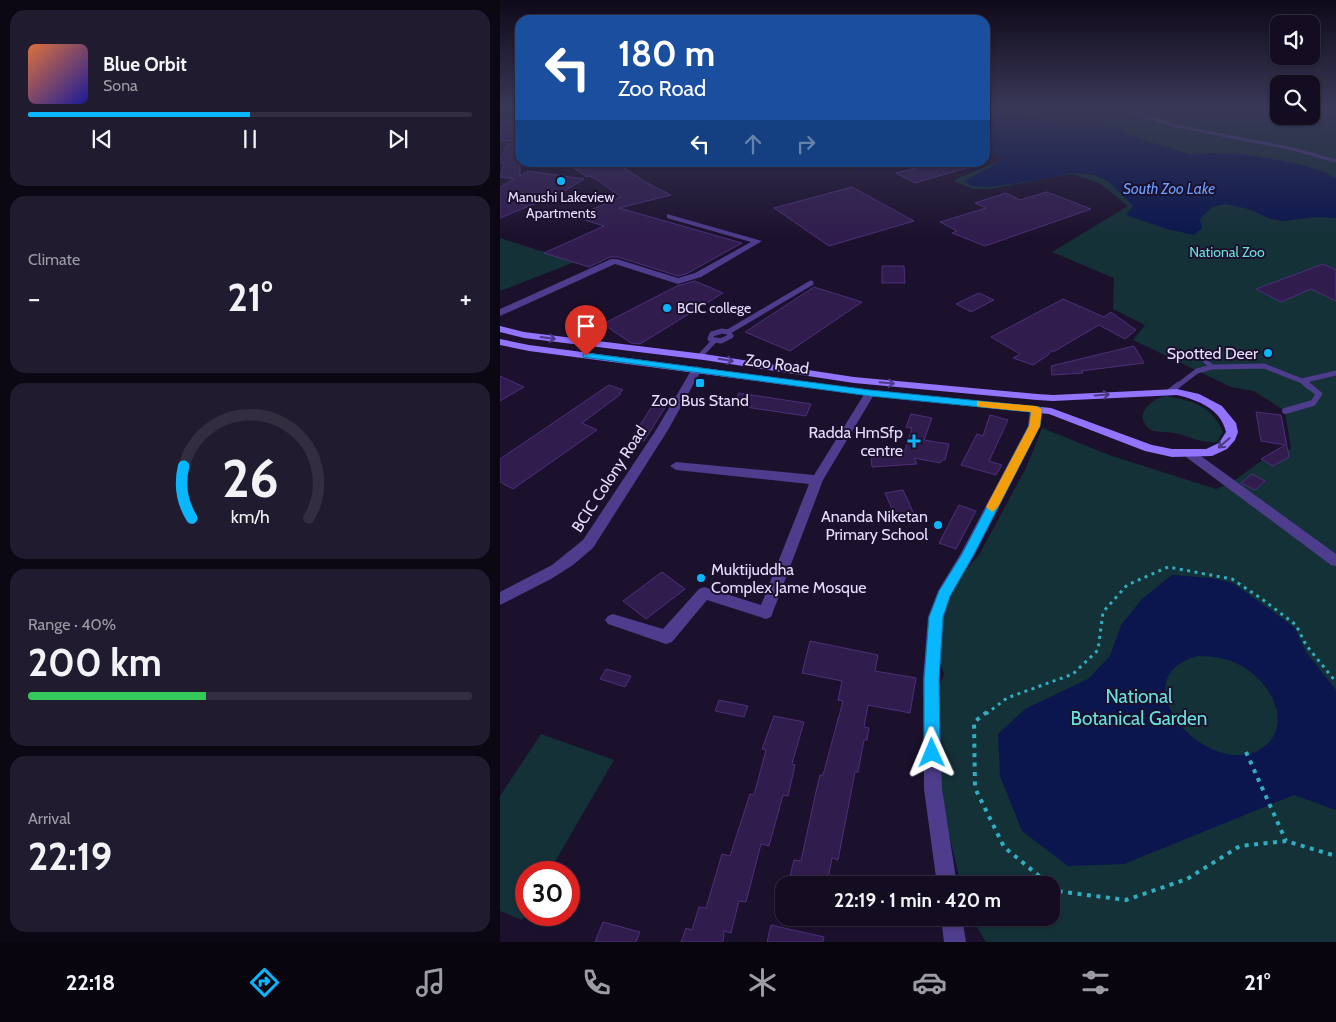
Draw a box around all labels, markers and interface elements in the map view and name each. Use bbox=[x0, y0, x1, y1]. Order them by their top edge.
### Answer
map controls bbox=[1270, 15, 1320, 125]
button: sound bbox=[1270, 15, 1320, 65]
text: 180 m bbox=[618, 32, 715, 75]
icon: left bbox=[535, 35, 600, 100]
text: Blue Orbit bbox=[103, 53, 187, 76]
text: Zoo Road bbox=[618, 75, 706, 102]
button: search bbox=[1270, 75, 1320, 125]
text: Sona bbox=[103, 76, 138, 95]
icon: previous bbox=[88, 125, 116, 153]
icon: pause bbox=[236, 125, 264, 153]
icon: next bbox=[384, 125, 412, 153]
icon: left bbox=[686, 130, 714, 158]
icon: ahead bbox=[739, 130, 767, 158]
icon: right bbox=[792, 130, 820, 158]
marker: Manushi Lakeview Apartments bbox=[555, 175, 567, 187]
water label: South Zoo Lake bbox=[1123, 180, 1215, 198]
place label: Manushi Lakeview Apartments bbox=[508, 188, 614, 222]
park label: National Zoo bbox=[1189, 243, 1265, 261]
text: Climate bbox=[28, 250, 80, 269]
text: 21° bbox=[227, 274, 273, 321]
text: − bbox=[28, 281, 40, 315]
text: + bbox=[460, 281, 472, 315]
place label: BCIC college bbox=[677, 299, 751, 317]
marker: BCIC college bbox=[661, 302, 673, 314]
pin bbox=[565, 305, 607, 356]
icon: arrive bbox=[572, 312, 600, 340]
one-way arrow bbox=[540, 333, 556, 343]
place label: Spotted Deer bbox=[1167, 344, 1259, 363]
marker: Spotted Deer bbox=[1262, 347, 1274, 359]
street label: Zoo Road bbox=[744, 350, 810, 378]
one-way arrow bbox=[718, 355, 734, 365]
marker: Zoo Bus Stand bbox=[694, 377, 706, 389]
one-way arrow bbox=[879, 378, 895, 388]
one-way arrow bbox=[1094, 390, 1110, 400]
place label: Zoo Bus Stand bbox=[651, 391, 749, 410]
street label: BCIC Colony Road bbox=[568, 422, 650, 536]
place label: Radda HmSfp centre bbox=[808, 423, 903, 460]
marker: Radda HmSfp centre bbox=[907, 434, 921, 448]
one-way arrow bbox=[1217, 437, 1230, 448]
text: 26 bbox=[222, 447, 278, 510]
text: km/h bbox=[230, 506, 270, 527]
place label: Ananda Niketan Primary School bbox=[821, 507, 928, 544]
marker: Ananda Niketan Primary School bbox=[932, 519, 944, 531]
place label: Muktijuddha Complex Jame Mosque bbox=[711, 560, 867, 597]
marker: Muktijuddha Complex Jame Mosque bbox=[695, 572, 707, 584]
text: Range · 40% bbox=[28, 615, 116, 634]
text: 200 km bbox=[28, 639, 162, 686]
park label: National Botanical Garden bbox=[1071, 685, 1207, 730]
position arrow bbox=[905, 726, 957, 778]
text: Arrival bbox=[28, 809, 71, 828]
text: 22:19 bbox=[28, 833, 112, 880]
speed limit sign: 30 bbox=[515, 861, 580, 926]
text: 22:19 · 1 min · 420 m bbox=[834, 889, 1001, 912]
icon: directions bbox=[247, 965, 282, 1000]
icon: music bbox=[413, 965, 448, 1000]
icon: phone bbox=[579, 965, 614, 1000]
icon: climate bbox=[745, 965, 780, 1000]
icon: car bbox=[912, 965, 947, 1000]
icon: filters bbox=[1078, 965, 1113, 1000]
text: 22:18 bbox=[66, 969, 115, 996]
text: 21° bbox=[1244, 969, 1270, 996]

